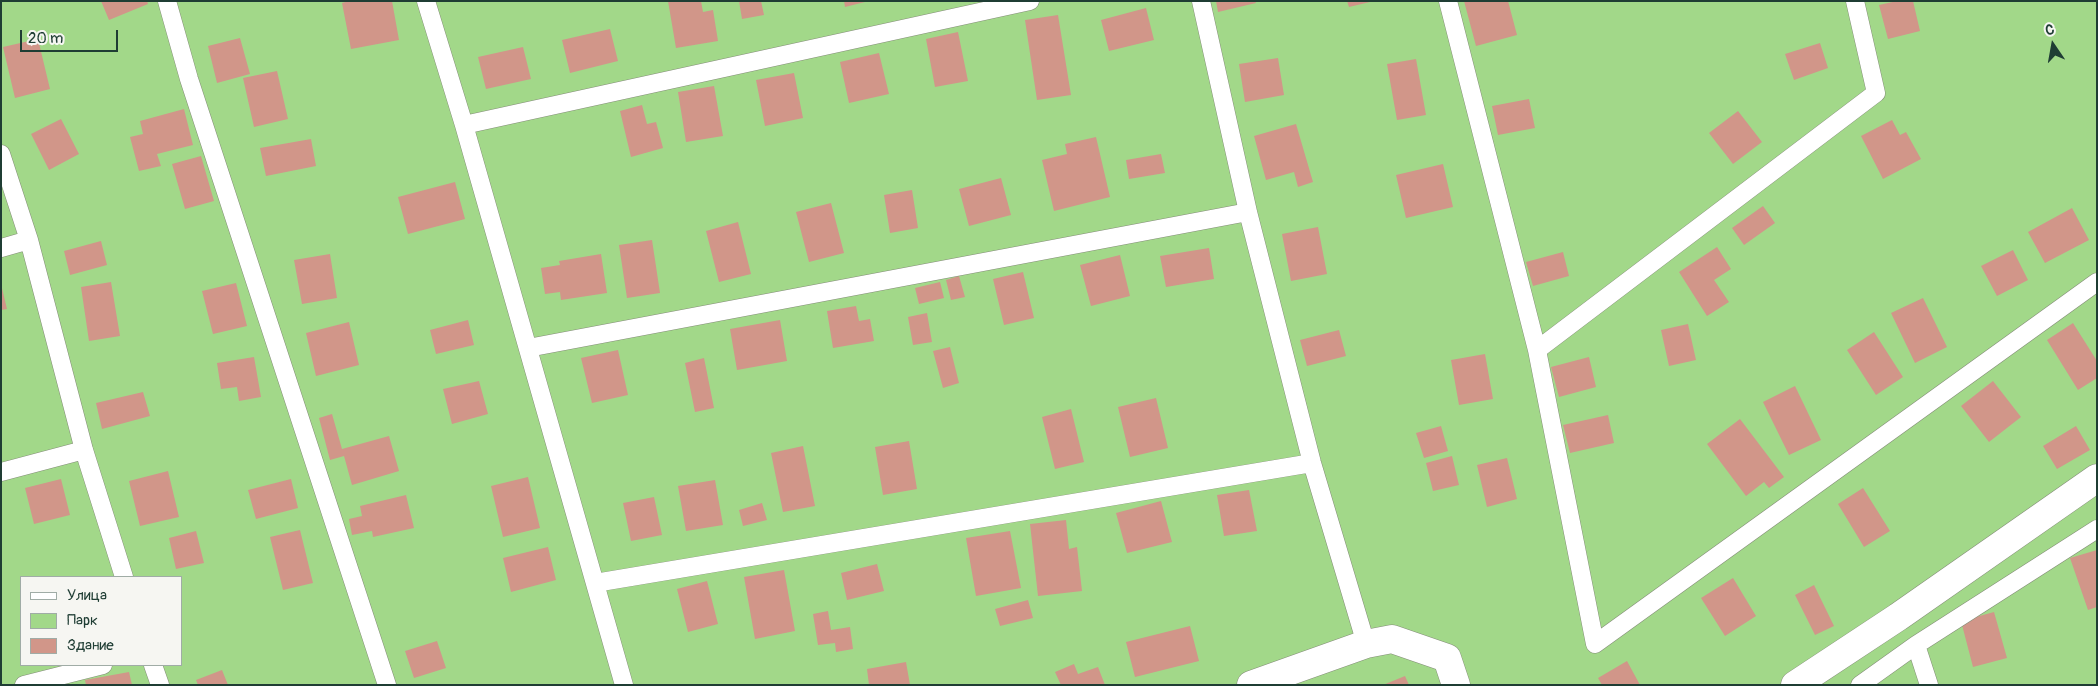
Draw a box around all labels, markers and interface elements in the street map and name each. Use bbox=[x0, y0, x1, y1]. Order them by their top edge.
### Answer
scale bar bbox=[22, 20, 120, 52]
north arrow bbox=[2028, 20, 2078, 70]
text: С bbox=[2044, 21, 2056, 39]
text: 20 m bbox=[28, 29, 63, 48]
legend bbox=[20, 576, 182, 666]
text: Улица bbox=[67, 586, 107, 605]
text: Парк bbox=[67, 611, 98, 630]
text: Здание bbox=[67, 636, 114, 655]

